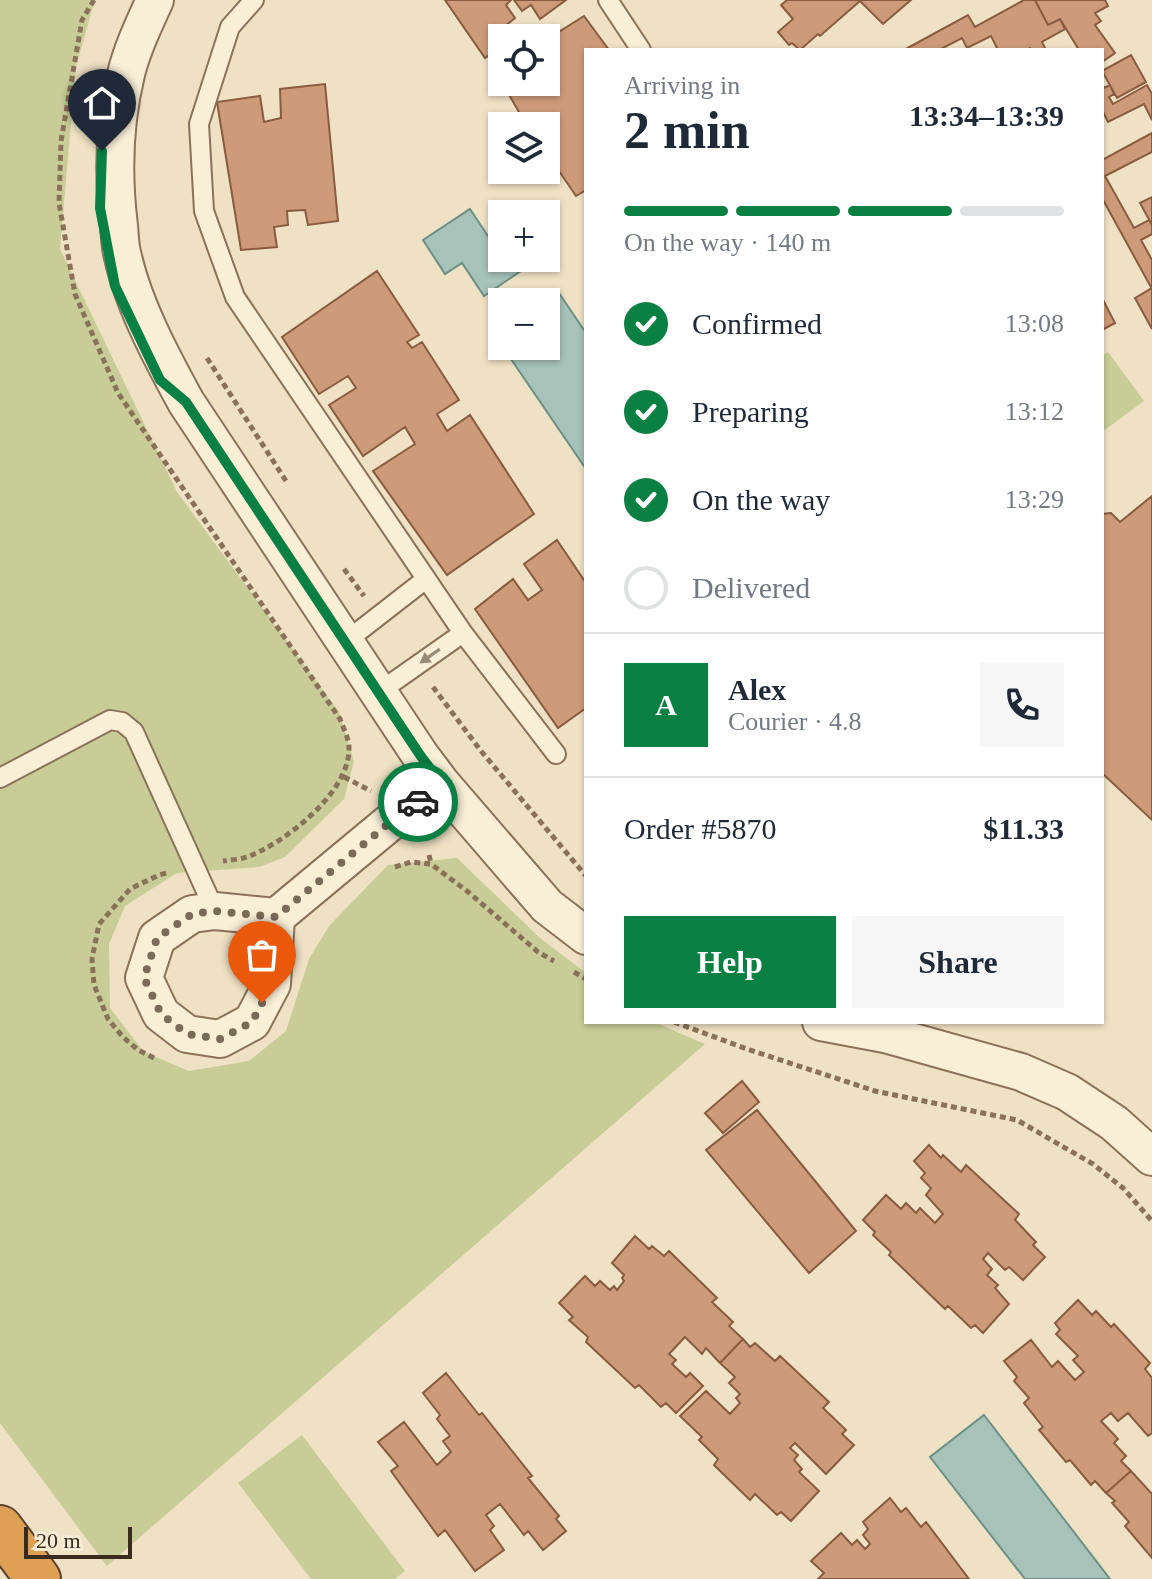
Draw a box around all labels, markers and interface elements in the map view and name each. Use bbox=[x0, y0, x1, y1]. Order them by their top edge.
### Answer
map controls bbox=[488, 24, 560, 360]
button: locate bbox=[488, 24, 560, 96]
pin bbox=[68, 69, 136, 151]
text: Arriving in bbox=[624, 71, 740, 100]
icon: home bbox=[80, 81, 124, 125]
text: 13:34–13:39 bbox=[909, 99, 1064, 132]
text: 2 min bbox=[624, 102, 750, 159]
button: layers bbox=[488, 112, 560, 184]
button: + bbox=[488, 200, 560, 272]
text: On the way · 140 m bbox=[624, 228, 831, 257]
button: − bbox=[488, 288, 560, 360]
icon: check bbox=[624, 302, 668, 346]
text: Confirmed bbox=[692, 307, 822, 340]
text: 13:08 bbox=[1005, 309, 1064, 338]
icon: check bbox=[624, 390, 668, 434]
text: Preparing bbox=[692, 395, 809, 428]
text: 13:12 bbox=[1005, 397, 1064, 426]
icon: check bbox=[624, 478, 668, 522]
text: On the way bbox=[692, 483, 830, 516]
text: 13:29 bbox=[1005, 485, 1064, 514]
text: Delivered bbox=[692, 571, 810, 604]
one-way arrow bbox=[420, 648, 441, 663]
button: phone bbox=[980, 663, 1064, 747]
text: Alex bbox=[728, 673, 786, 706]
text: A bbox=[655, 688, 677, 721]
text: Courier · 4.8 bbox=[728, 707, 862, 736]
courier bbox=[378, 762, 458, 842]
icon: car bbox=[396, 780, 440, 824]
text: Order #5870 bbox=[624, 812, 776, 845]
text: $11.33 bbox=[983, 812, 1064, 845]
button: Help bbox=[624, 916, 836, 1008]
button: Share bbox=[852, 916, 1064, 1008]
pin bbox=[228, 921, 296, 1003]
icon: bag bbox=[240, 933, 284, 977]
scale bar bbox=[24, 1523, 132, 1559]
text: 20 m bbox=[36, 1528, 81, 1553]

